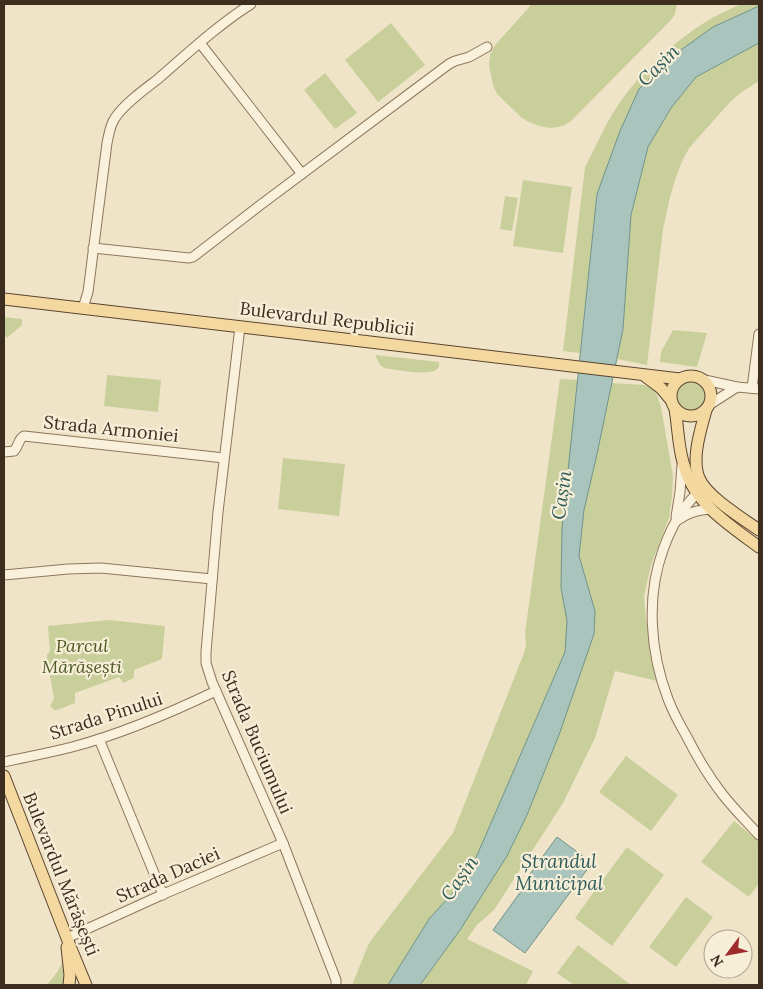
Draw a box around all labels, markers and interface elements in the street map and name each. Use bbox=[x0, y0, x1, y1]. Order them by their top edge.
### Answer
water label: Cașin bbox=[632, 39, 684, 91]
street label: Bulevardul Republicii bbox=[238, 296, 416, 341]
street label: Strada Armoniei bbox=[43, 410, 180, 447]
water label: Cașin bbox=[546, 469, 576, 521]
park label: Parcul Mărășești bbox=[42, 634, 122, 678]
street label: Strada Buciumului bbox=[217, 667, 298, 817]
street label: Strada Pinului bbox=[47, 686, 165, 745]
street label: Bulevardul Mărășești bbox=[18, 789, 105, 959]
street label: Strada Daciei bbox=[112, 841, 223, 908]
water label: Ștrandul Municipal bbox=[515, 849, 604, 895]
water label: Cașin bbox=[435, 851, 483, 905]
north arrow bbox=[703, 929, 753, 979]
text: N bbox=[706, 951, 727, 970]

